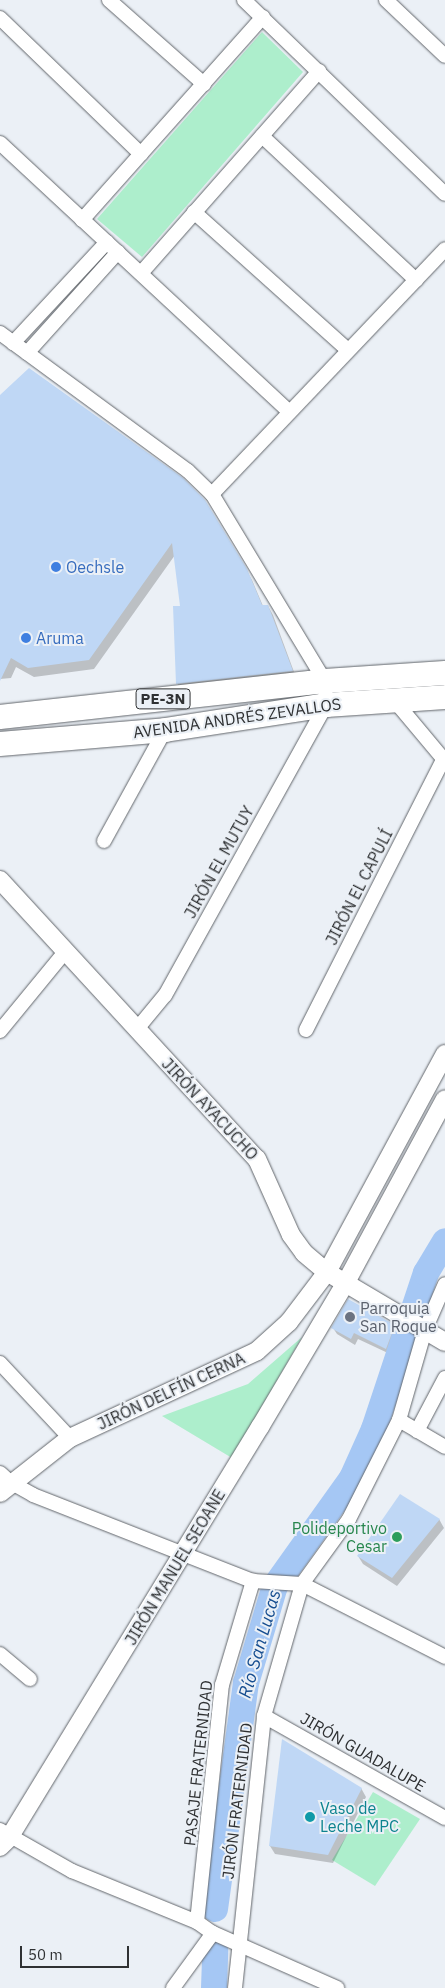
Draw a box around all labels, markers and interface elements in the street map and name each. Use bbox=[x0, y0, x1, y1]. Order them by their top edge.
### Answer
place label: Oechsle bbox=[66, 557, 124, 577]
marker: Oechsle bbox=[50, 561, 62, 573]
place label: Aruma bbox=[36, 628, 84, 648]
marker: Aruma bbox=[20, 632, 32, 644]
road number: PE-3N bbox=[136, 686, 190, 712]
street label: AVENIDA ANDRÉS ZEVALLOS bbox=[132, 694, 342, 742]
street label: JIRÓN EL MUTUY bbox=[180, 802, 258, 922]
street label: JIRÓN EL CAPULÍ bbox=[322, 826, 396, 948]
street label: JIRÓN AYACUCHO bbox=[158, 1054, 262, 1164]
place label: Parroquia San Roque bbox=[360, 1298, 437, 1336]
marker: Parroquia San Roque bbox=[344, 1311, 356, 1323]
street label: JIRÓN DELFÍN CERNA bbox=[94, 1348, 248, 1434]
street label: JIRÓN MANUEL SEOANE bbox=[121, 1486, 229, 1648]
place label: Polideportivo Cesar bbox=[292, 1518, 387, 1556]
marker: Polideportivo Cesar bbox=[391, 1531, 403, 1543]
water label: Río San Lucas bbox=[234, 1587, 286, 1701]
street label: PASAJE FRATERNIDAD bbox=[180, 1679, 216, 1847]
street label: JIRÓN GUADALUPE bbox=[297, 1708, 429, 1796]
street label: JIRÓN FRATERNIDAD bbox=[218, 1722, 256, 1880]
place label: Vaso de Leche MPC bbox=[320, 1798, 399, 1836]
marker: Vaso de Leche MPC bbox=[304, 1811, 316, 1823]
scale bar bbox=[22, 1936, 131, 1968]
text: 50 m bbox=[28, 1945, 63, 1964]

